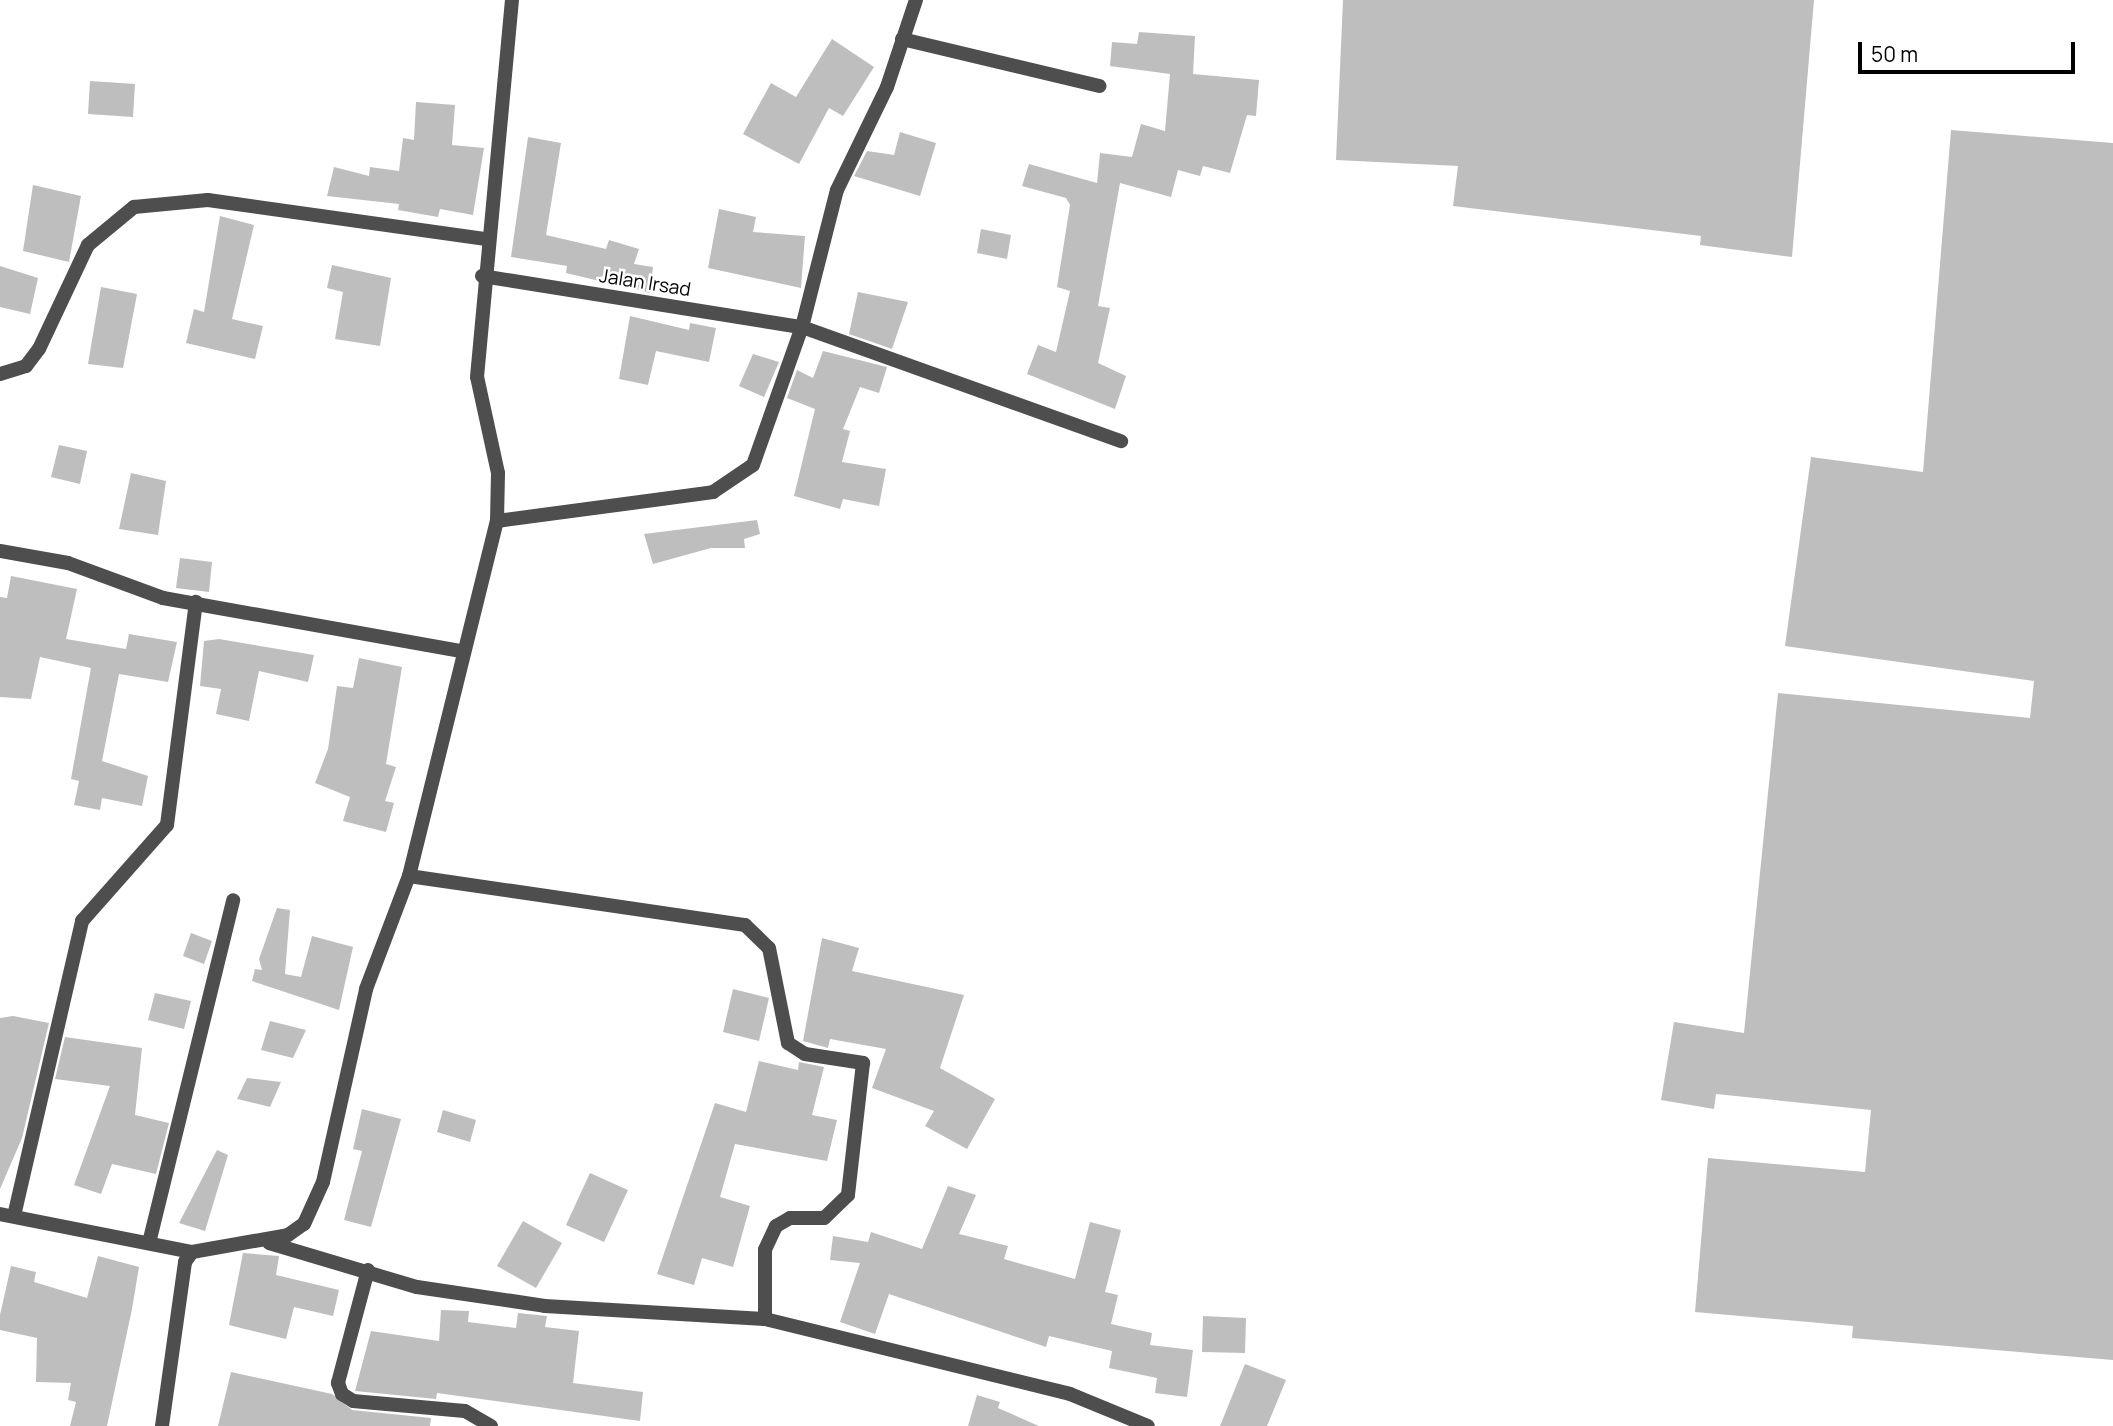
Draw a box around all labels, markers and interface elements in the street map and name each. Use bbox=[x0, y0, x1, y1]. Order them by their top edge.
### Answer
scale bar bbox=[1861, 28, 2078, 72]
text: 50 m bbox=[1871, 40, 1918, 68]
street label: Jalan Irsad bbox=[598, 265, 692, 301]

